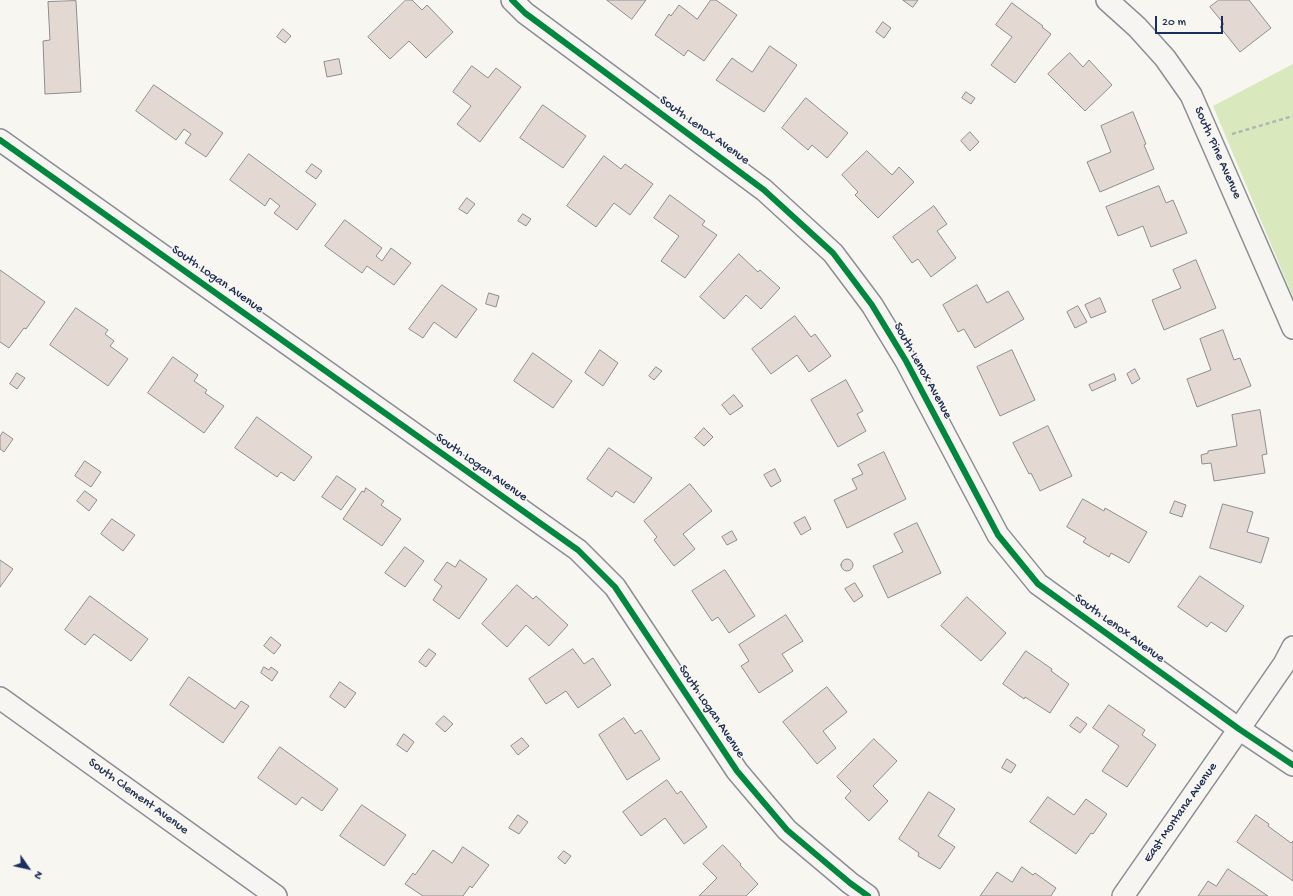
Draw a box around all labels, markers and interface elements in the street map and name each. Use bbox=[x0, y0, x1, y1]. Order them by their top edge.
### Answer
scale bar bbox=[1157, 8, 1225, 34]
text: 20 m bbox=[1162, 16, 1186, 30]
street label: South Lenox Avenue bbox=[656, 93, 752, 169]
street label: South Pine Avenue bbox=[1190, 104, 1244, 202]
street label: South Logan Avenue bbox=[168, 242, 266, 318]
street label: South Lenox Avenue bbox=[889, 320, 955, 422]
street label: South Logan Avenue bbox=[432, 430, 530, 506]
street label: South Lenox Avenue bbox=[1071, 591, 1167, 667]
street label: South Logan Avenue bbox=[674, 663, 748, 761]
street label: South Clement Avenue bbox=[85, 755, 191, 839]
street label: East Montana Avenue bbox=[1141, 760, 1221, 866]
north arrow bbox=[8, 848, 48, 888]
text: N bbox=[31, 868, 45, 881]

